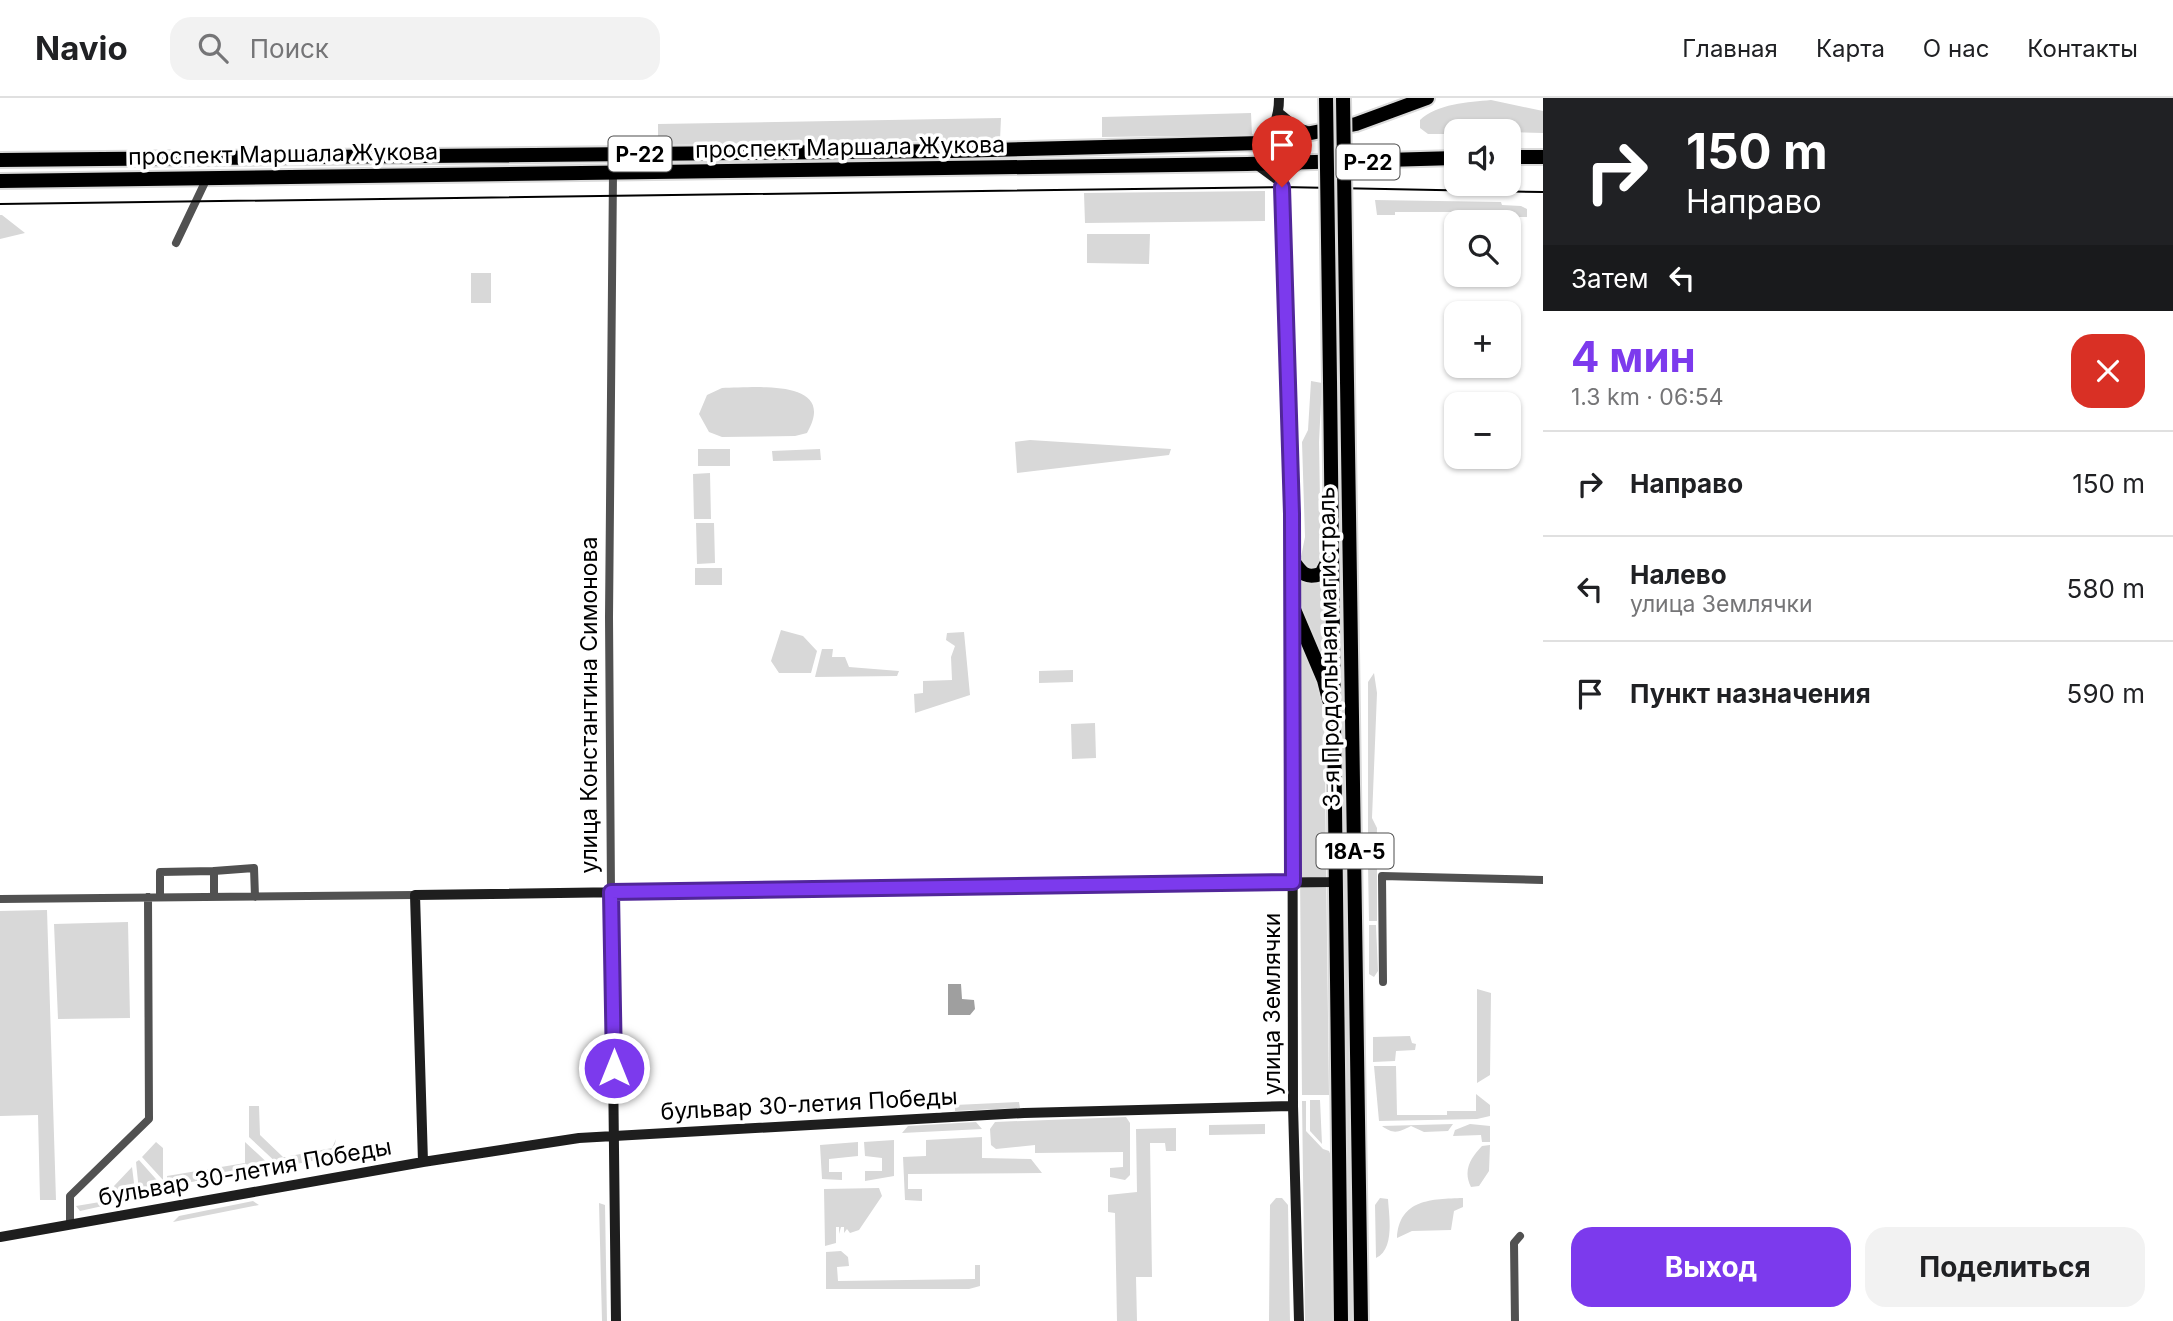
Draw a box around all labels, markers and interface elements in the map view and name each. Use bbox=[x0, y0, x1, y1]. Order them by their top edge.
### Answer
search box bbox=[170, 17, 660, 80]
text: Navio bbox=[35, 28, 128, 68]
icon: search bbox=[194, 29, 232, 67]
text: Поиск bbox=[250, 33, 329, 64]
text: Главная bbox=[1682, 34, 1778, 63]
text: Карта bbox=[1816, 34, 1885, 63]
text: О нас bbox=[1923, 34, 1989, 63]
text: Контакты bbox=[2027, 34, 2138, 63]
pin bbox=[1252, 115, 1312, 187]
map controls bbox=[1444, 119, 1521, 469]
button: sound bbox=[1444, 119, 1521, 196]
text: 150 m bbox=[1686, 122, 1828, 181]
icon: arrive bbox=[1263, 126, 1301, 164]
icon: right bbox=[1571, 126, 1662, 217]
street label: проспект Маршала Жукова bbox=[695, 130, 1005, 164]
road number: Р-22 bbox=[608, 136, 672, 172]
street label: проспект Маршала Жукова bbox=[128, 137, 438, 171]
road number: Р-22 bbox=[1336, 144, 1400, 180]
text: Направо bbox=[1686, 182, 1822, 221]
button: search bbox=[1444, 210, 1521, 287]
icon: left bbox=[1663, 259, 1701, 297]
text: Затем bbox=[1571, 263, 1649, 294]
button: + bbox=[1444, 301, 1521, 378]
text: 4 мин bbox=[1571, 331, 1696, 382]
button: close bbox=[2071, 334, 2145, 408]
text: 1.3 km · 06:54 bbox=[1571, 383, 1724, 411]
button: − bbox=[1444, 392, 1521, 469]
icon: right bbox=[1571, 465, 1609, 503]
text: Направо bbox=[1630, 468, 1743, 499]
text: 150 m bbox=[2072, 468, 2145, 499]
street label: 3-я Продольная магистраль bbox=[1312, 486, 1346, 808]
street label: улица Константина Симонова bbox=[575, 537, 603, 874]
text: Налево bbox=[1630, 559, 1727, 590]
icon: left bbox=[1571, 570, 1609, 608]
text: 580 m bbox=[2067, 573, 2145, 604]
text: улица Землячки bbox=[1630, 590, 1812, 618]
icon: arrive bbox=[1571, 675, 1609, 713]
text: Пункт назначения bbox=[1630, 678, 1871, 709]
text: 590 m bbox=[2067, 678, 2145, 709]
road number: 18А-5 bbox=[1316, 834, 1394, 868]
street label: улица Землячки bbox=[1258, 913, 1286, 1095]
position arrow bbox=[577, 1031, 651, 1105]
street label: бульвар 30-летия Победы bbox=[660, 1082, 958, 1126]
street label: бульвар 30-летия Победы bbox=[96, 1132, 394, 1212]
button: Выход bbox=[1571, 1227, 1851, 1307]
button: Поделиться bbox=[1865, 1227, 2145, 1307]

